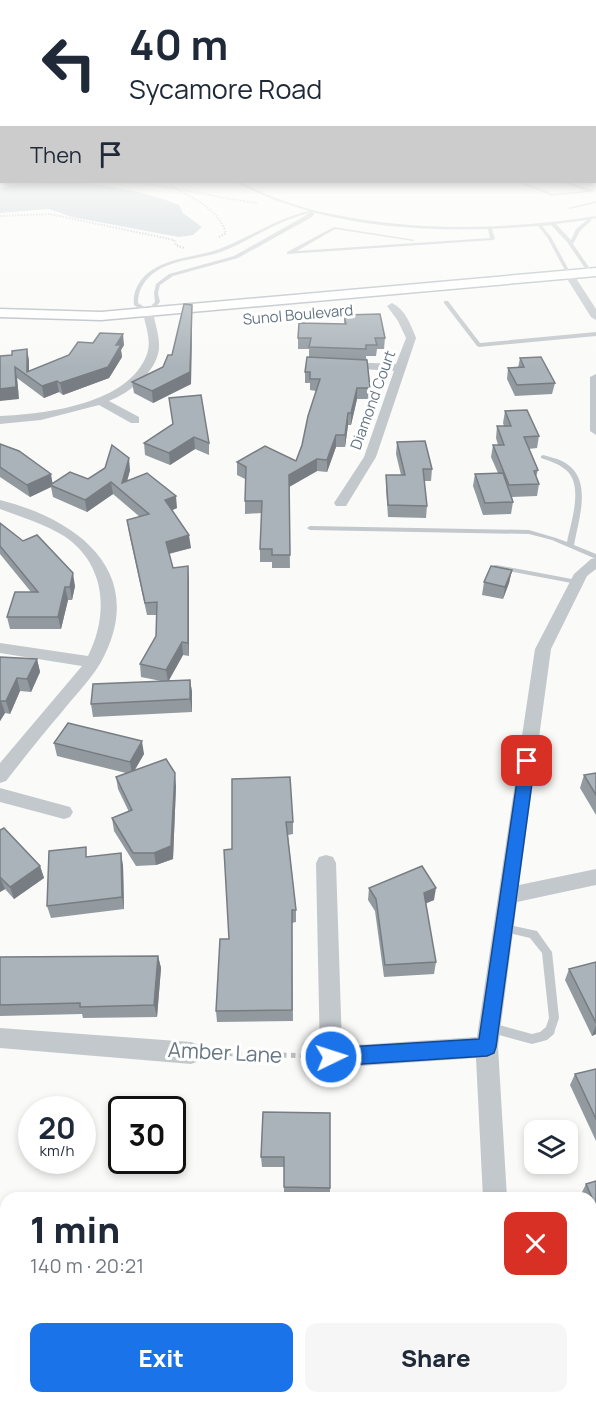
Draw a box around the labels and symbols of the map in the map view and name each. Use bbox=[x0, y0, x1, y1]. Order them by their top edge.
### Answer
street label: Sunol Boulevard bbox=[242, 299, 354, 330]
street label: Diamond Court bbox=[345, 347, 400, 452]
pin bbox=[501, 735, 552, 786]
position arrow bbox=[299, 1025, 363, 1089]
street label: Amber Lane bbox=[167, 1035, 283, 1069]
speed limit sign: 30 bbox=[108, 1096, 186, 1174]

